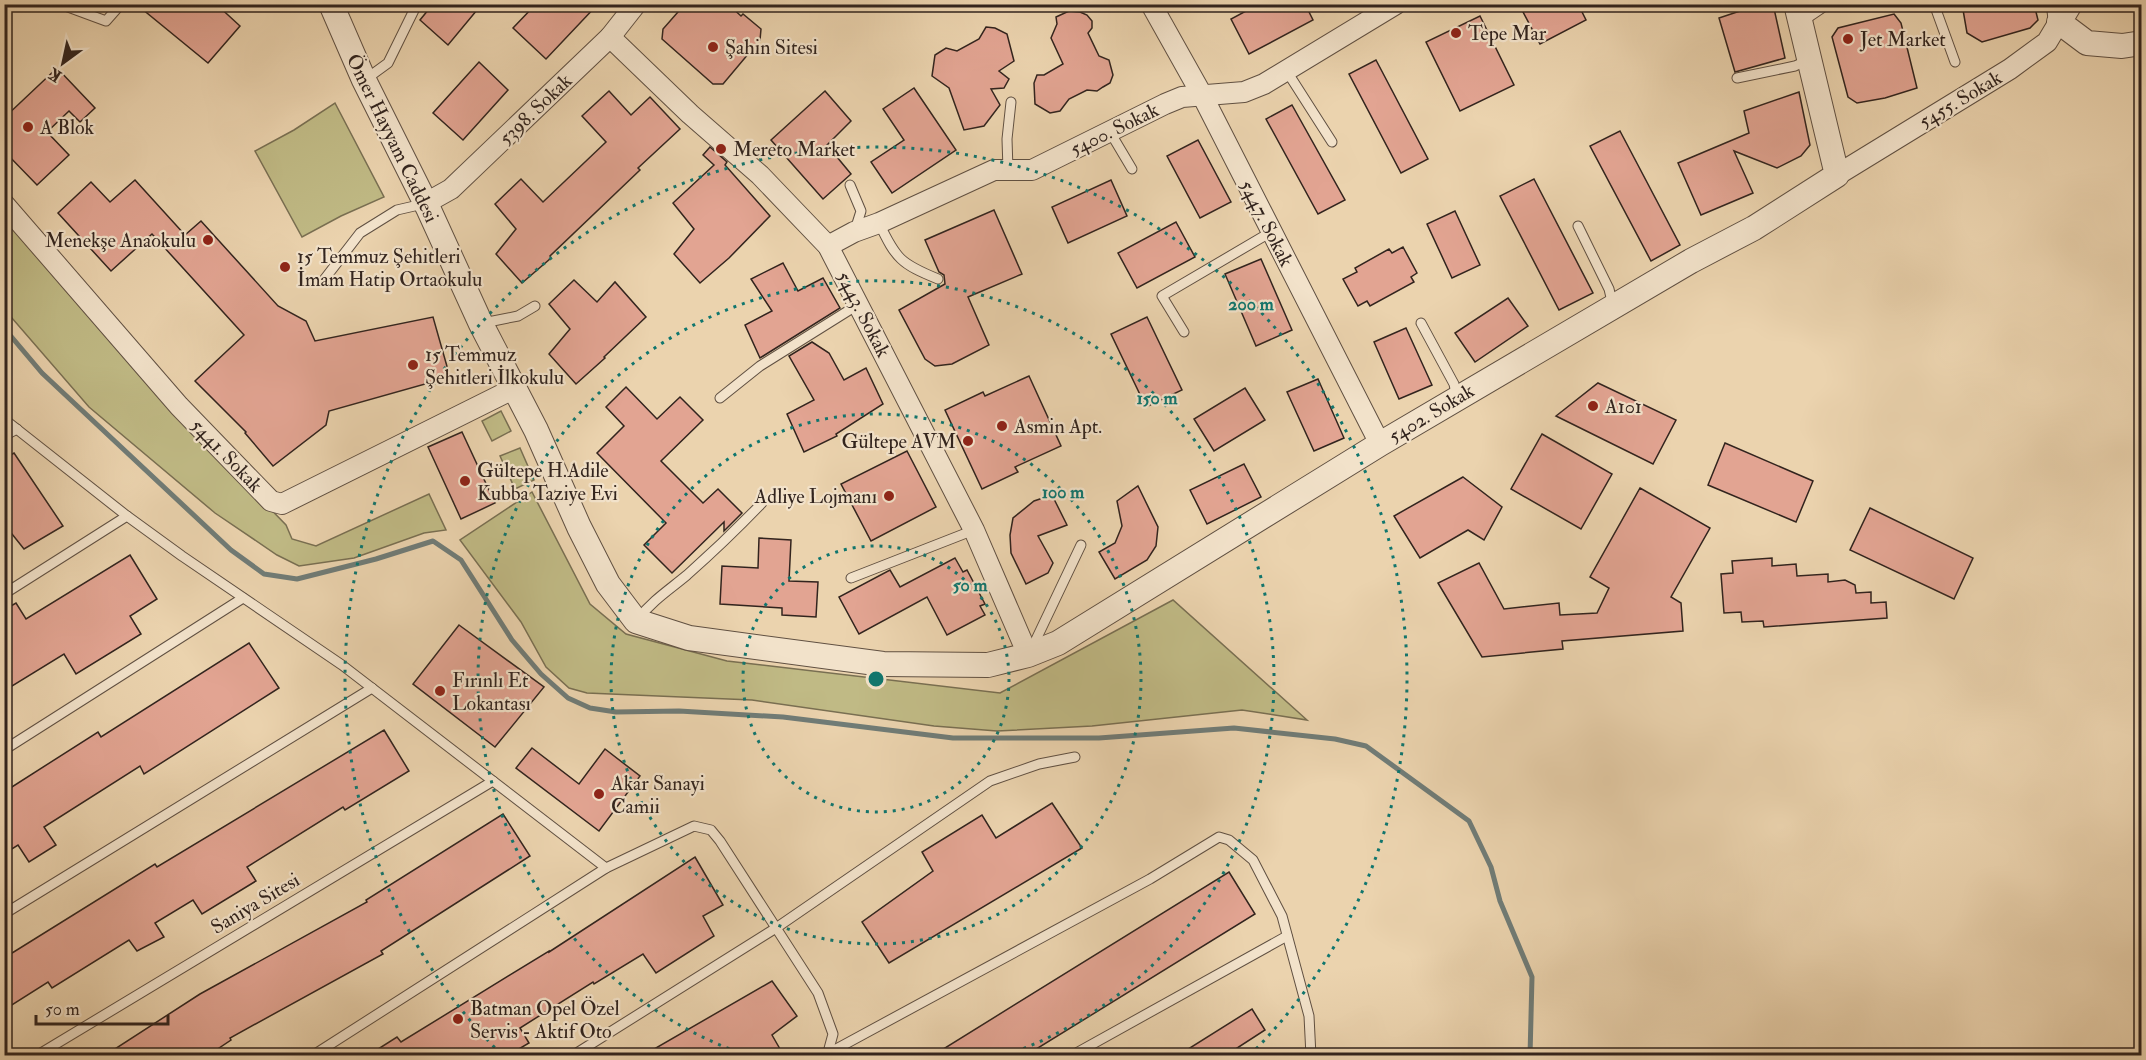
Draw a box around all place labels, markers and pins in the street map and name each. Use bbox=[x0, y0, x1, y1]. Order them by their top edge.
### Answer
place label: Tepe Mar bbox=[1468, 21, 1547, 47]
marker: Tepe Mar bbox=[1449, 26, 1463, 40]
place label: Jet Market bbox=[1859, 27, 1946, 52]
marker: Jet Market bbox=[1841, 32, 1855, 46]
place label: Şahin Sitesi bbox=[725, 35, 818, 60]
marker: Şahin Sitesi bbox=[706, 40, 720, 54]
place label: A Blok bbox=[39, 115, 95, 140]
marker: A Blok bbox=[21, 120, 35, 134]
place label: Mereto Market bbox=[733, 137, 856, 162]
marker: Mereto Market bbox=[714, 142, 728, 156]
place label: Menekşe Anaokulu bbox=[45, 228, 196, 253]
marker: Menekşe Anaokulu bbox=[201, 233, 215, 247]
place label: 15 Temmuz Şehitleri İmam Hatip Ortaokulu bbox=[297, 244, 482, 293]
marker: 15 Temmuz Şehitleri İmam Hatip Ortaokulu bbox=[278, 260, 292, 274]
place label: 15 Temmuz Şehitleri İlkokulu bbox=[425, 342, 564, 390]
marker: 15 Temmuz Şehitleri İlkokulu bbox=[406, 358, 420, 372]
place label: A101 bbox=[1604, 394, 1642, 419]
marker: A101 bbox=[1586, 399, 1600, 413]
place label: Asmin Apt. bbox=[1013, 414, 1102, 440]
marker: Asmin Apt. bbox=[995, 419, 1009, 433]
place label: Gültepe AVM bbox=[841, 429, 956, 455]
marker: Gültepe AVM bbox=[961, 434, 975, 448]
place label: Gültepe H.Adile Kubba Taziye Evi bbox=[477, 458, 618, 506]
marker: Gültepe H.Adile Kubba Taziye Evi bbox=[458, 474, 472, 488]
place label: Adliye Lojmanı bbox=[754, 484, 877, 509]
marker: Adliye Lojmanı bbox=[882, 489, 896, 503]
place label: Fırınlı Et Lokantası bbox=[452, 668, 531, 716]
centre of rings bbox=[866, 669, 886, 689]
marker: Fırınlı Et Lokantası bbox=[433, 684, 447, 698]
place label: Akar Sanayi Camii bbox=[610, 771, 705, 819]
marker: Akar Sanayi Camii bbox=[592, 787, 606, 801]
place label: Batman Opel Özel Servis - Aktif Oto bbox=[470, 996, 620, 1044]
marker: Batman Opel Özel Servis - Aktif Oto bbox=[451, 1012, 465, 1026]

